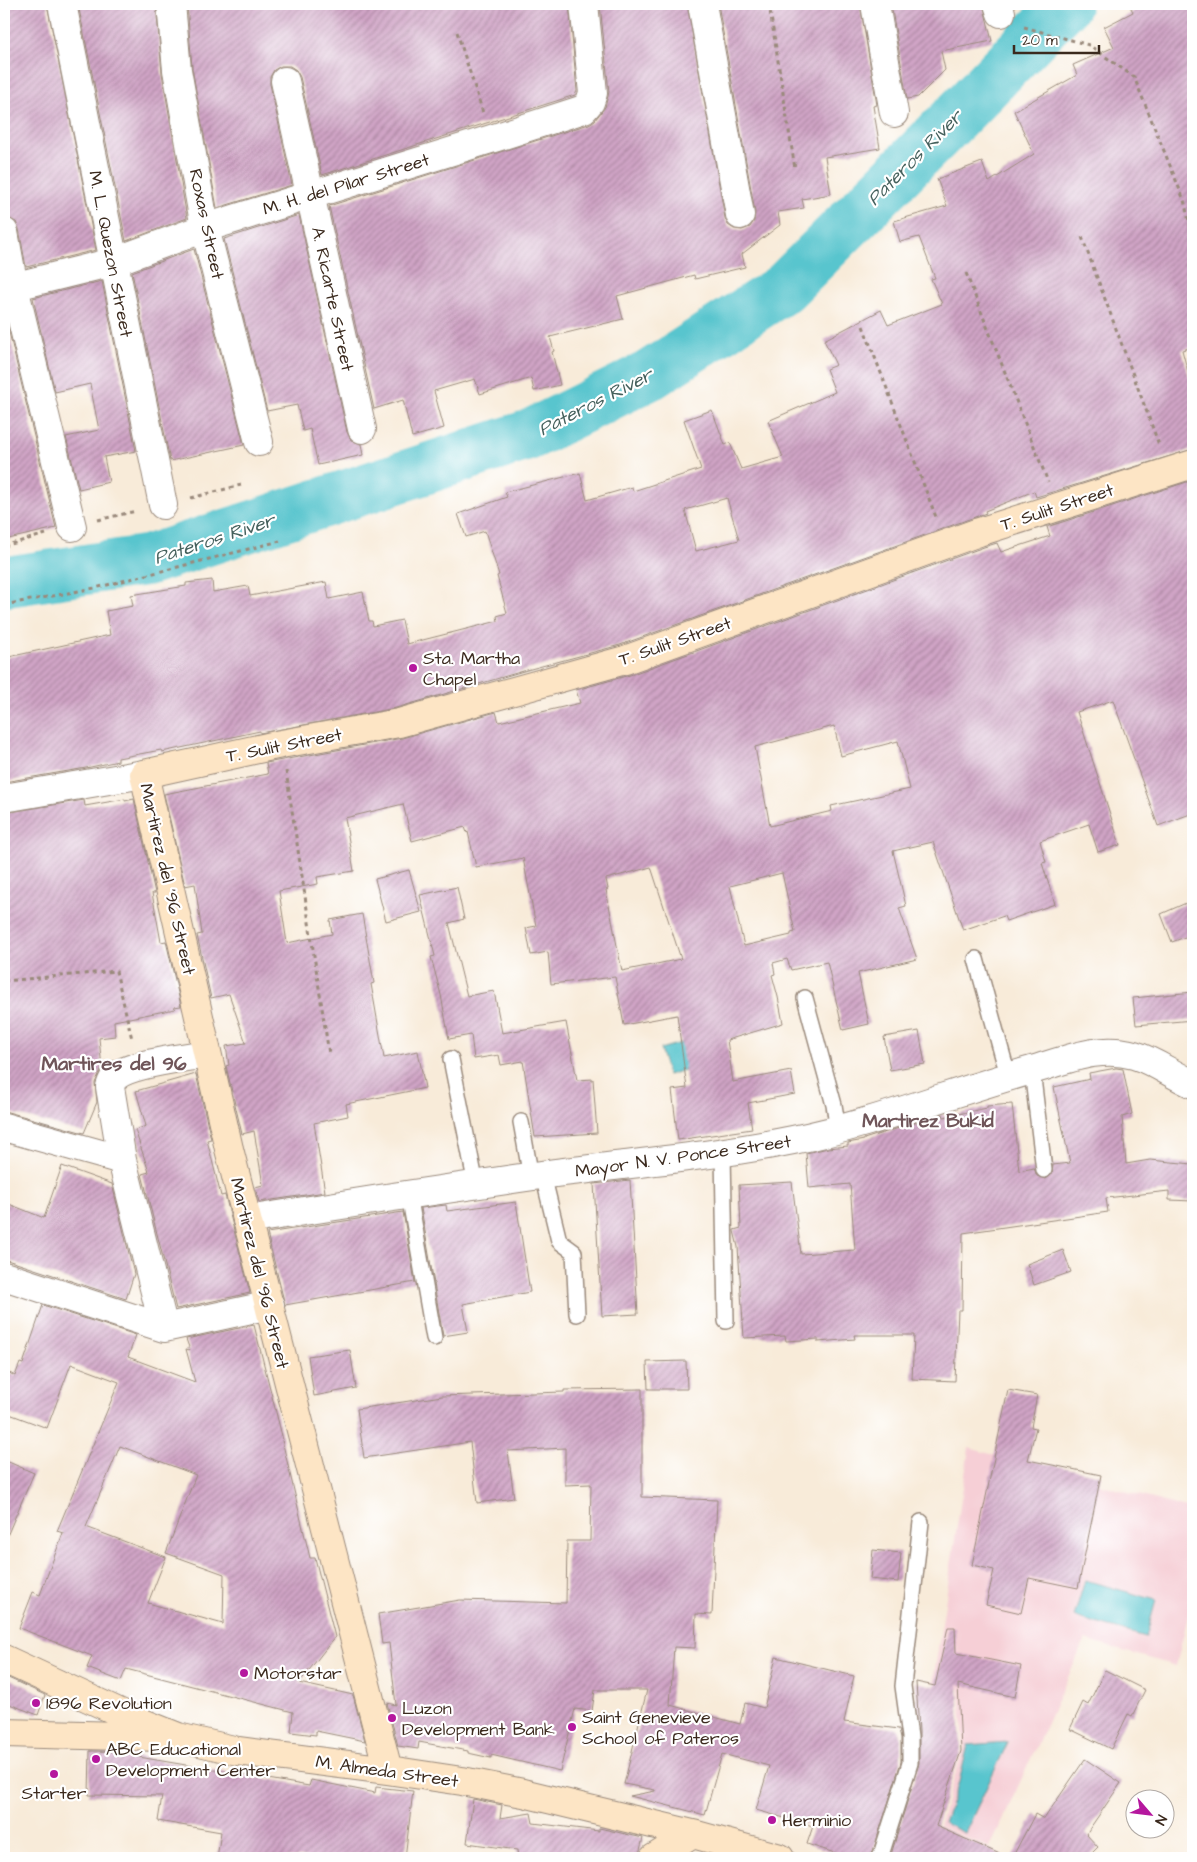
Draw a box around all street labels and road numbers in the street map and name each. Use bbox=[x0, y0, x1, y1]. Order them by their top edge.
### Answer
street label: M. H. del Pilar Street bbox=[260, 147, 433, 222]
street label: Roxas Street bbox=[183, 167, 231, 282]
street label: M. L. Quezon Street bbox=[82, 169, 139, 340]
street label: A. Ricarte Street bbox=[305, 225, 360, 374]
street label: T. Sulit Street bbox=[998, 477, 1117, 537]
street label: T. Sulit Street bbox=[616, 610, 735, 672]
street label: T. Sulit Street bbox=[224, 722, 345, 769]
street label: Martirez del '96 Street bbox=[133, 781, 202, 978]
street label: Mayor N. V. Ponce Street bbox=[574, 1129, 793, 1185]
street label: Martirez del '96 Street bbox=[224, 1175, 296, 1372]
street label: M. Almeda Street bbox=[314, 1749, 461, 1794]

